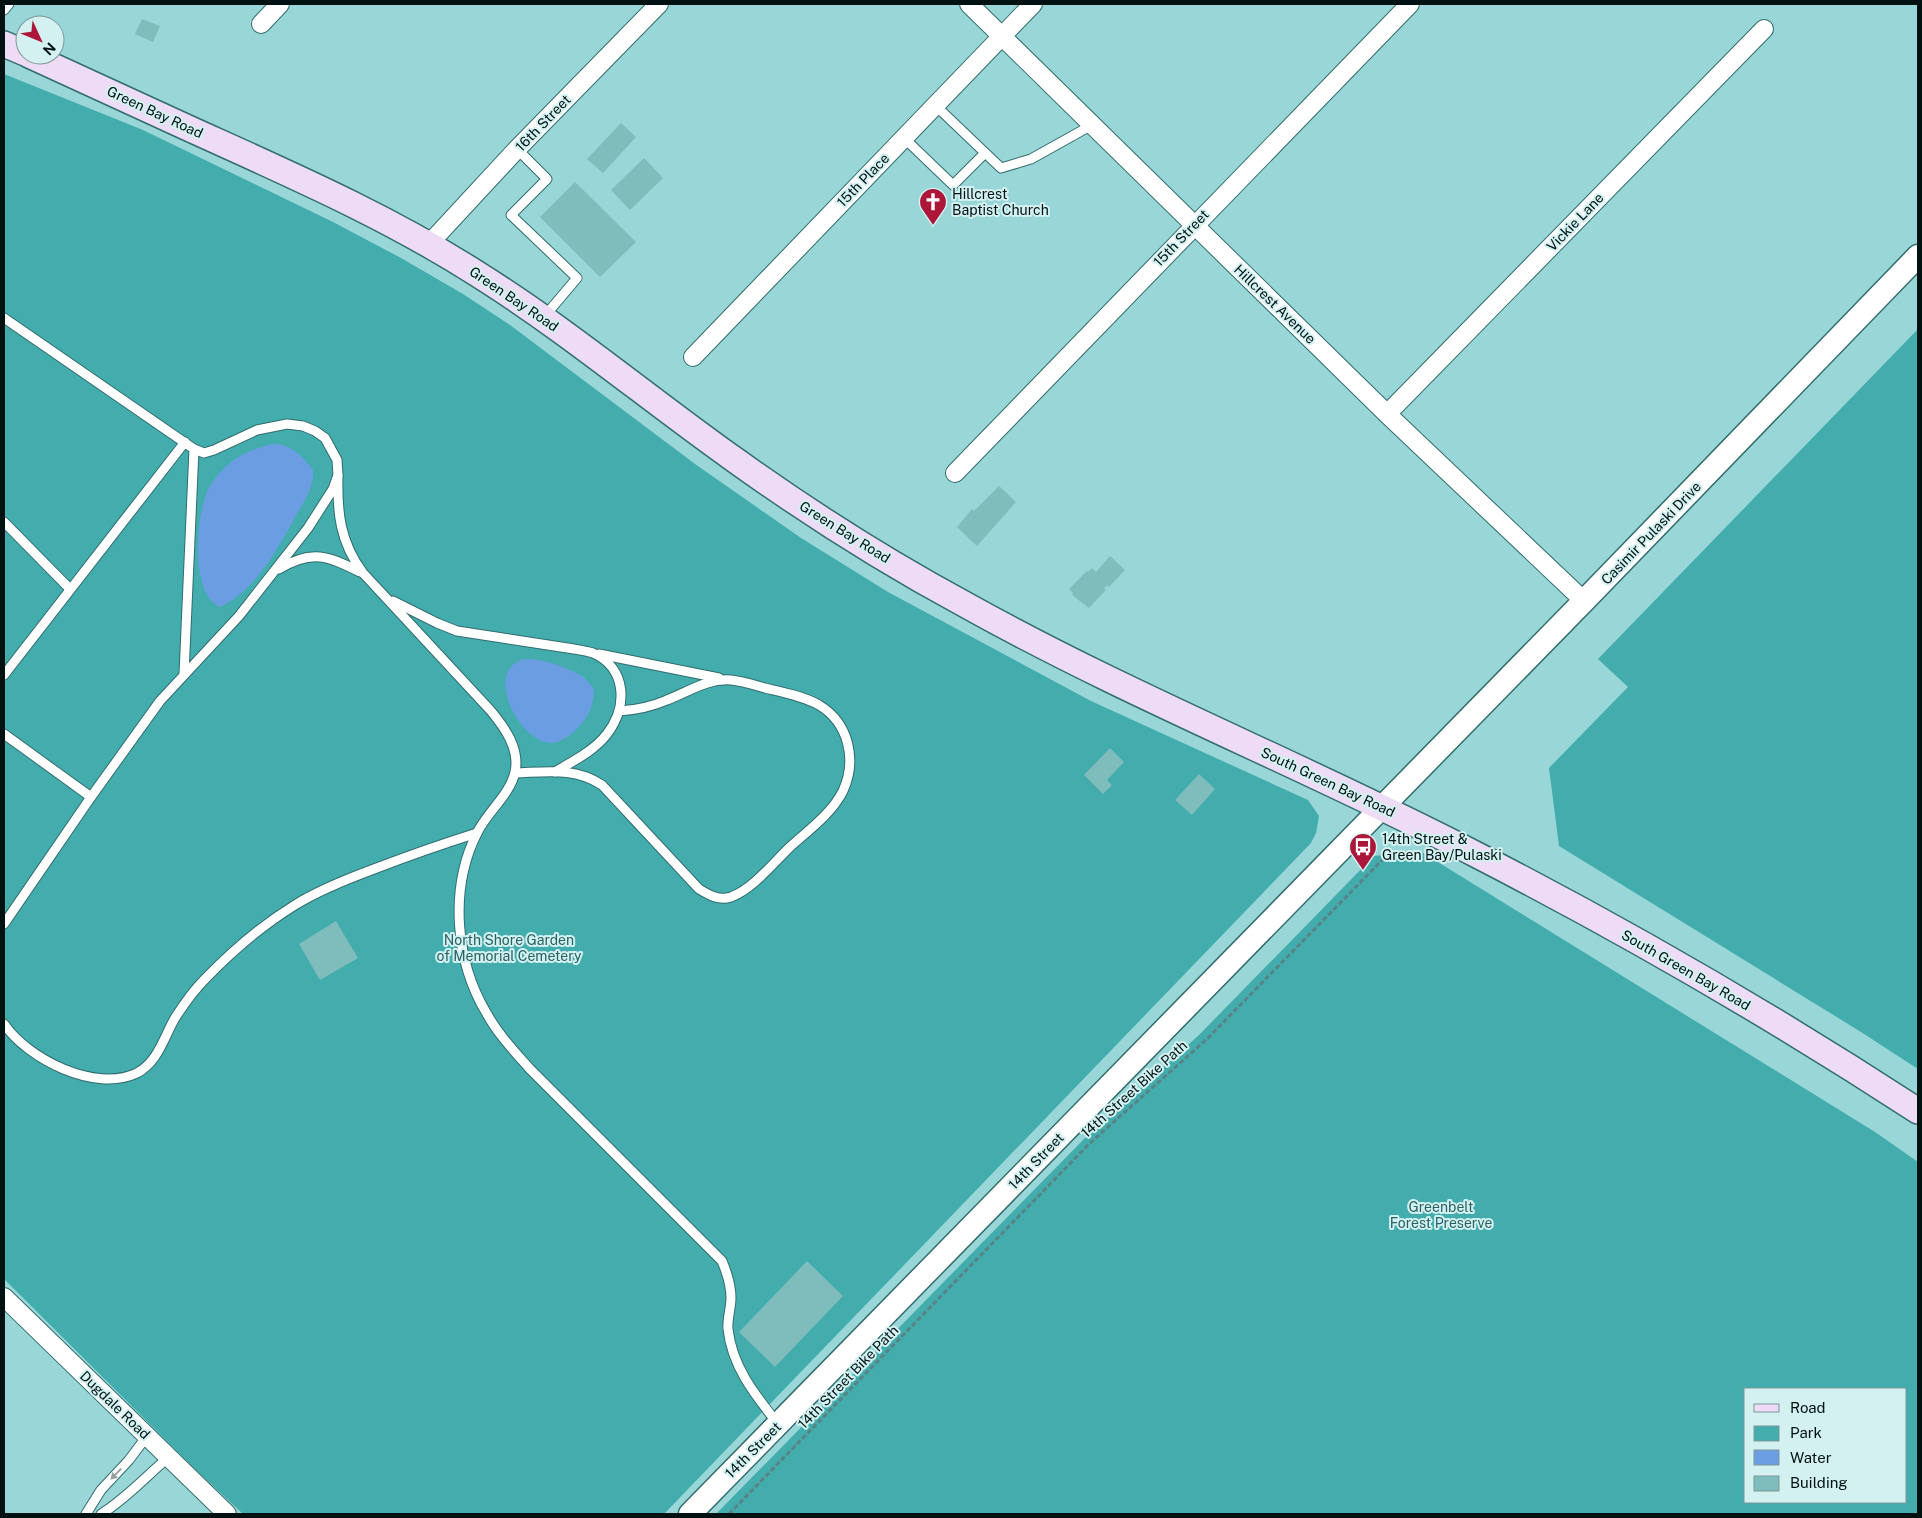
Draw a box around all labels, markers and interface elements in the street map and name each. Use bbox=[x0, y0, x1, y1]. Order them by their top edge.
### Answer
north arrow bbox=[15, 15, 65, 65]
text: N bbox=[40, 40, 59, 59]
street label: Green Bay Road bbox=[105, 83, 205, 141]
street label: 16th Street bbox=[512, 91, 574, 155]
street label: 15th Place bbox=[834, 150, 892, 210]
place label: Hillcrest Baptist Church bbox=[952, 186, 1049, 218]
church icon: Hillcrest Baptist Church bbox=[918, 187, 948, 226]
street label: Vickie Lane bbox=[1543, 190, 1607, 254]
street label: 15th Street bbox=[1150, 206, 1212, 270]
street label: Hillcrest Avenue bbox=[1231, 261, 1319, 347]
street label: Green Bay Road bbox=[466, 263, 562, 335]
street label: Casimir Pulaski Drive bbox=[1598, 478, 1704, 588]
street label: Green Bay Road bbox=[797, 498, 893, 566]
street label: South Green Bay Road bbox=[1258, 744, 1398, 820]
place label: 14th Street & Green Bay/Pulaski bbox=[1382, 831, 1502, 863]
bus stop icon: 14th Street & Green Bay/Pulaski bbox=[1348, 832, 1378, 871]
street label: South Green Bay Road bbox=[1619, 927, 1753, 1013]
park label: North Shore Garden of Memorial Cemetery bbox=[437, 932, 582, 964]
street label: 14th Street Bike Path bbox=[1078, 1037, 1190, 1141]
street label: 14th Street bbox=[1005, 1129, 1067, 1193]
park label: Greenbelt Forest Preserve bbox=[1390, 1199, 1492, 1231]
street label: 14th Street Bike Path bbox=[795, 1322, 901, 1432]
street label: Dugdale Road bbox=[77, 1368, 153, 1442]
legend bbox=[1744, 1388, 1907, 1503]
text: Road bbox=[1790, 1399, 1826, 1416]
street label: 14th Street bbox=[722, 1419, 784, 1481]
text: Park bbox=[1790, 1424, 1822, 1441]
text: Water bbox=[1790, 1449, 1832, 1466]
one-way arrow bbox=[110, 1467, 122, 1479]
text: Building bbox=[1790, 1474, 1848, 1491]

